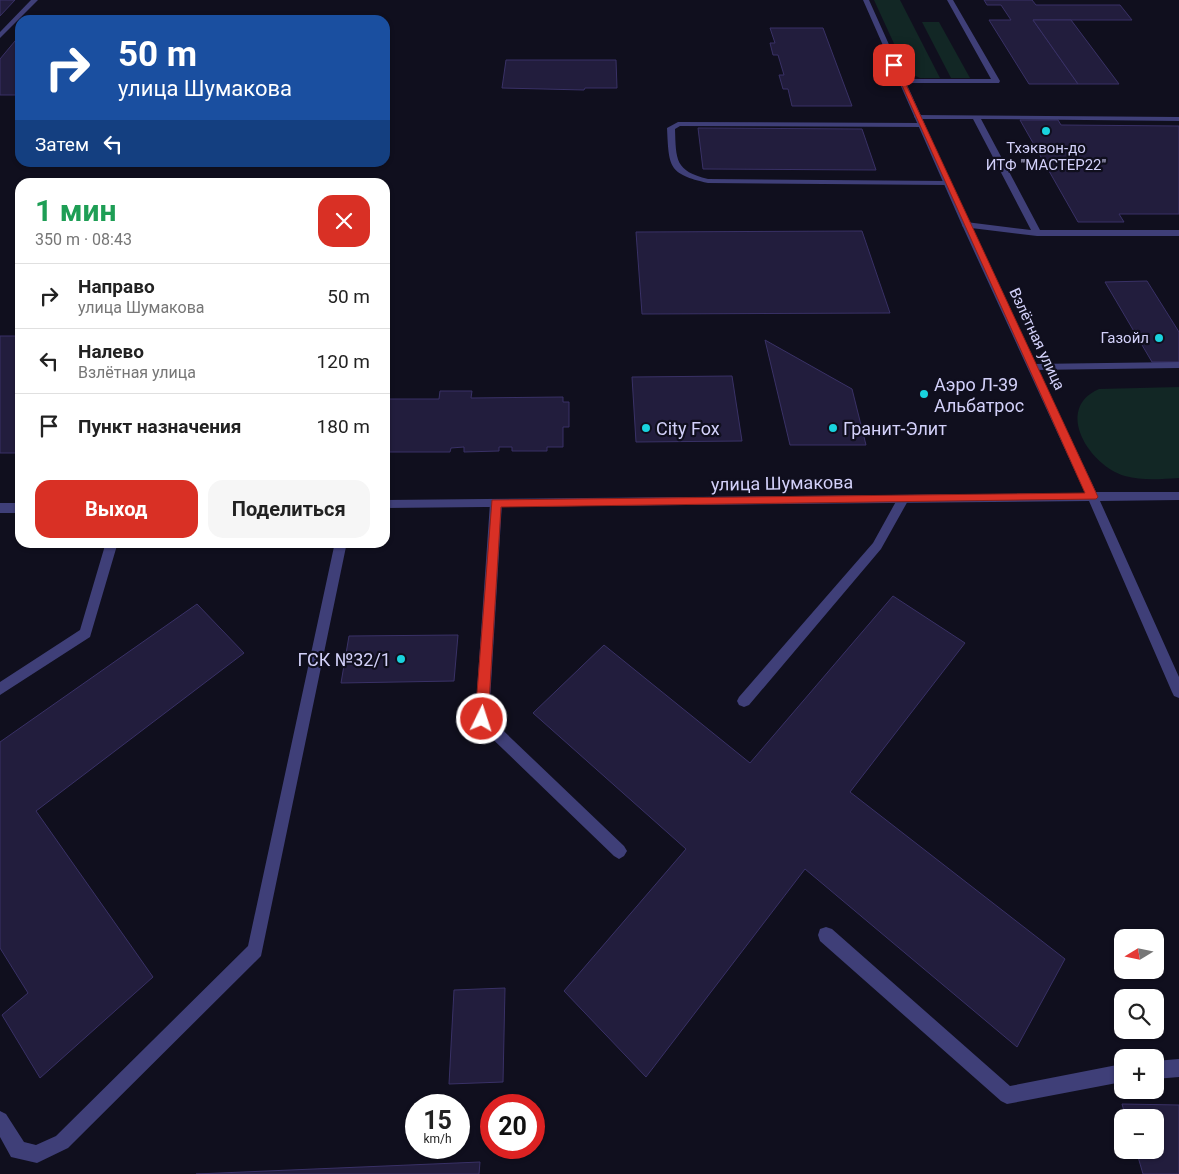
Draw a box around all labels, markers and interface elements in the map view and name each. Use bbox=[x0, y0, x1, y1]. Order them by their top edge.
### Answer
text: 50 m bbox=[118, 34, 197, 75]
icon: right bbox=[35, 35, 100, 100]
pin bbox=[873, 44, 915, 86]
icon: arrive bbox=[880, 51, 908, 79]
text: улица Шумакова bbox=[118, 76, 292, 101]
marker: Тхэквон-до ИТФ "МАСТЕР22" bbox=[1040, 125, 1052, 137]
icon: left bbox=[99, 130, 127, 158]
text: Затем bbox=[35, 133, 89, 156]
place label: Тхэквон-до ИТФ "МАСТЕР22" bbox=[986, 139, 1107, 174]
text: 1 мин bbox=[35, 193, 116, 228]
button: close bbox=[318, 195, 370, 247]
text: 350 m · 08:43 bbox=[35, 230, 132, 249]
text: Направо bbox=[78, 275, 155, 298]
icon: right bbox=[35, 282, 63, 310]
text: 50 m bbox=[327, 285, 370, 308]
street label: Взлётная улица bbox=[1005, 285, 1069, 393]
text: улица Шумакова bbox=[78, 298, 205, 317]
place label: Газойл bbox=[1101, 329, 1149, 347]
marker: Газойл bbox=[1153, 332, 1165, 344]
text: Налево bbox=[78, 340, 144, 363]
icon: left bbox=[35, 347, 63, 375]
text: 120 m bbox=[317, 350, 370, 373]
text: Взлётная улица bbox=[78, 363, 196, 382]
place label: Аэро Л-39 Альбатрос bbox=[934, 374, 1024, 416]
marker: Аэро Л-39 Альбатрос bbox=[918, 388, 930, 400]
icon: arrive bbox=[35, 412, 63, 440]
text: Пункт назначения bbox=[78, 415, 241, 438]
text: 180 m bbox=[317, 415, 370, 438]
place label: City Fox bbox=[656, 418, 720, 439]
place label: Гранит-Элит bbox=[843, 418, 947, 439]
marker: City Fox bbox=[640, 422, 652, 434]
marker: Гранит-Элит bbox=[827, 422, 839, 434]
street label: улица Шумакова bbox=[711, 471, 853, 495]
button: Выход bbox=[35, 480, 198, 538]
button: Поделиться bbox=[208, 480, 370, 538]
place label: ГСК №32/1 bbox=[298, 649, 391, 670]
marker: ГСК №32/1 bbox=[395, 653, 407, 665]
position arrow bbox=[455, 692, 507, 744]
north arrow bbox=[1114, 929, 1164, 979]
map controls bbox=[1114, 929, 1164, 1159]
button: search bbox=[1114, 989, 1164, 1039]
button: + bbox=[1114, 1049, 1164, 1099]
speed limit sign: 20 bbox=[480, 1094, 545, 1159]
text: 15 bbox=[423, 1106, 452, 1135]
button: − bbox=[1114, 1109, 1164, 1159]
text: km/h bbox=[423, 1132, 452, 1146]

